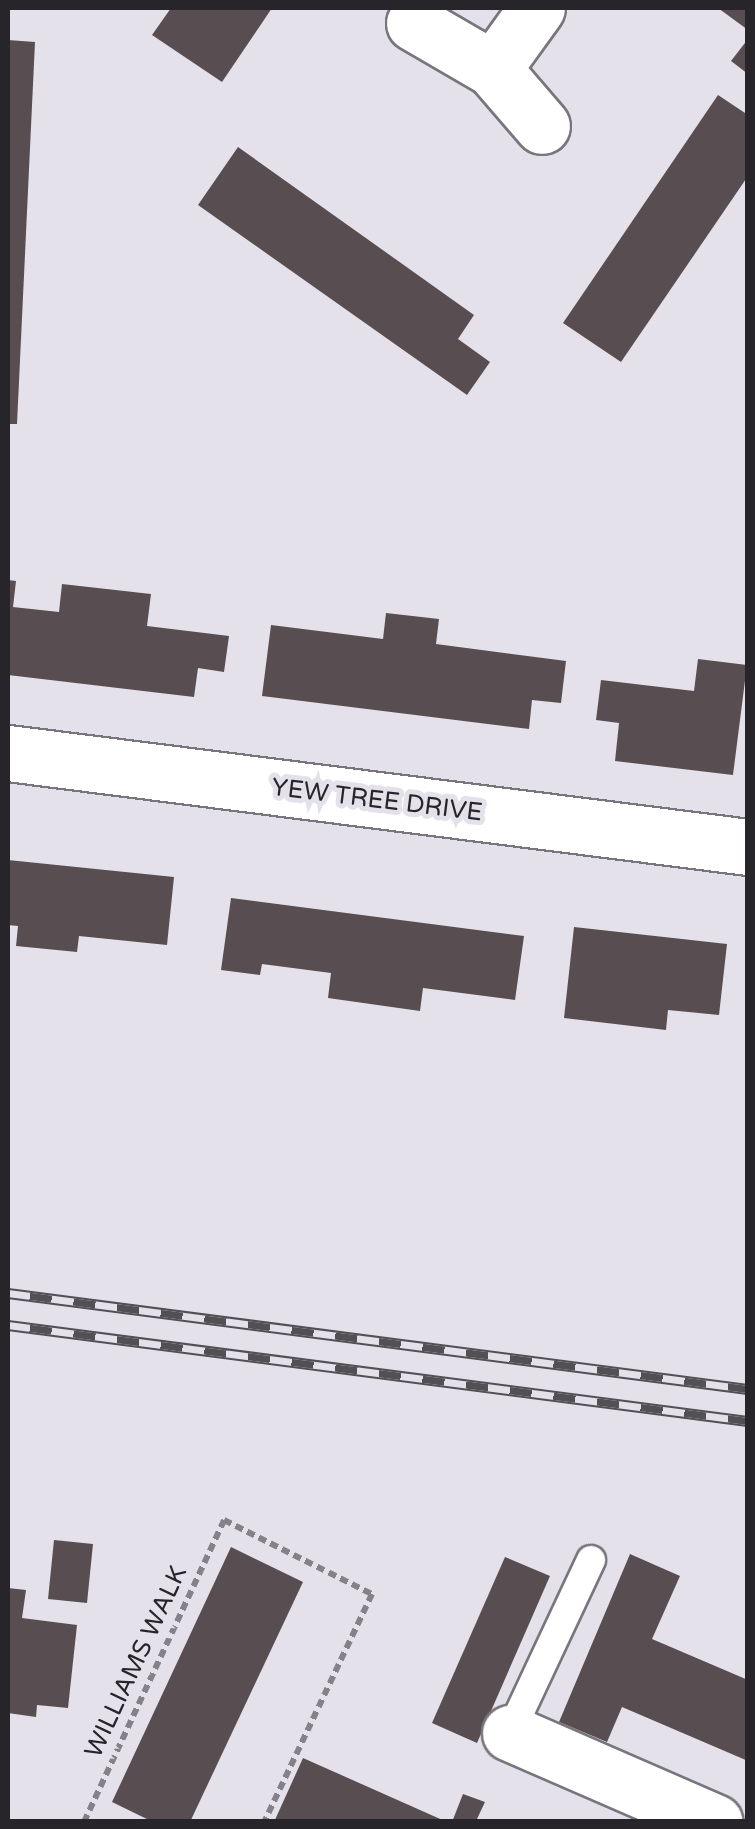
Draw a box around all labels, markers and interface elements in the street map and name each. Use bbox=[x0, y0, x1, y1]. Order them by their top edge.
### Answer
street label: YEW TREE DRIVE bbox=[270, 772, 484, 828]
street label: WILLIAMS WALK bbox=[78, 1561, 194, 1763]

